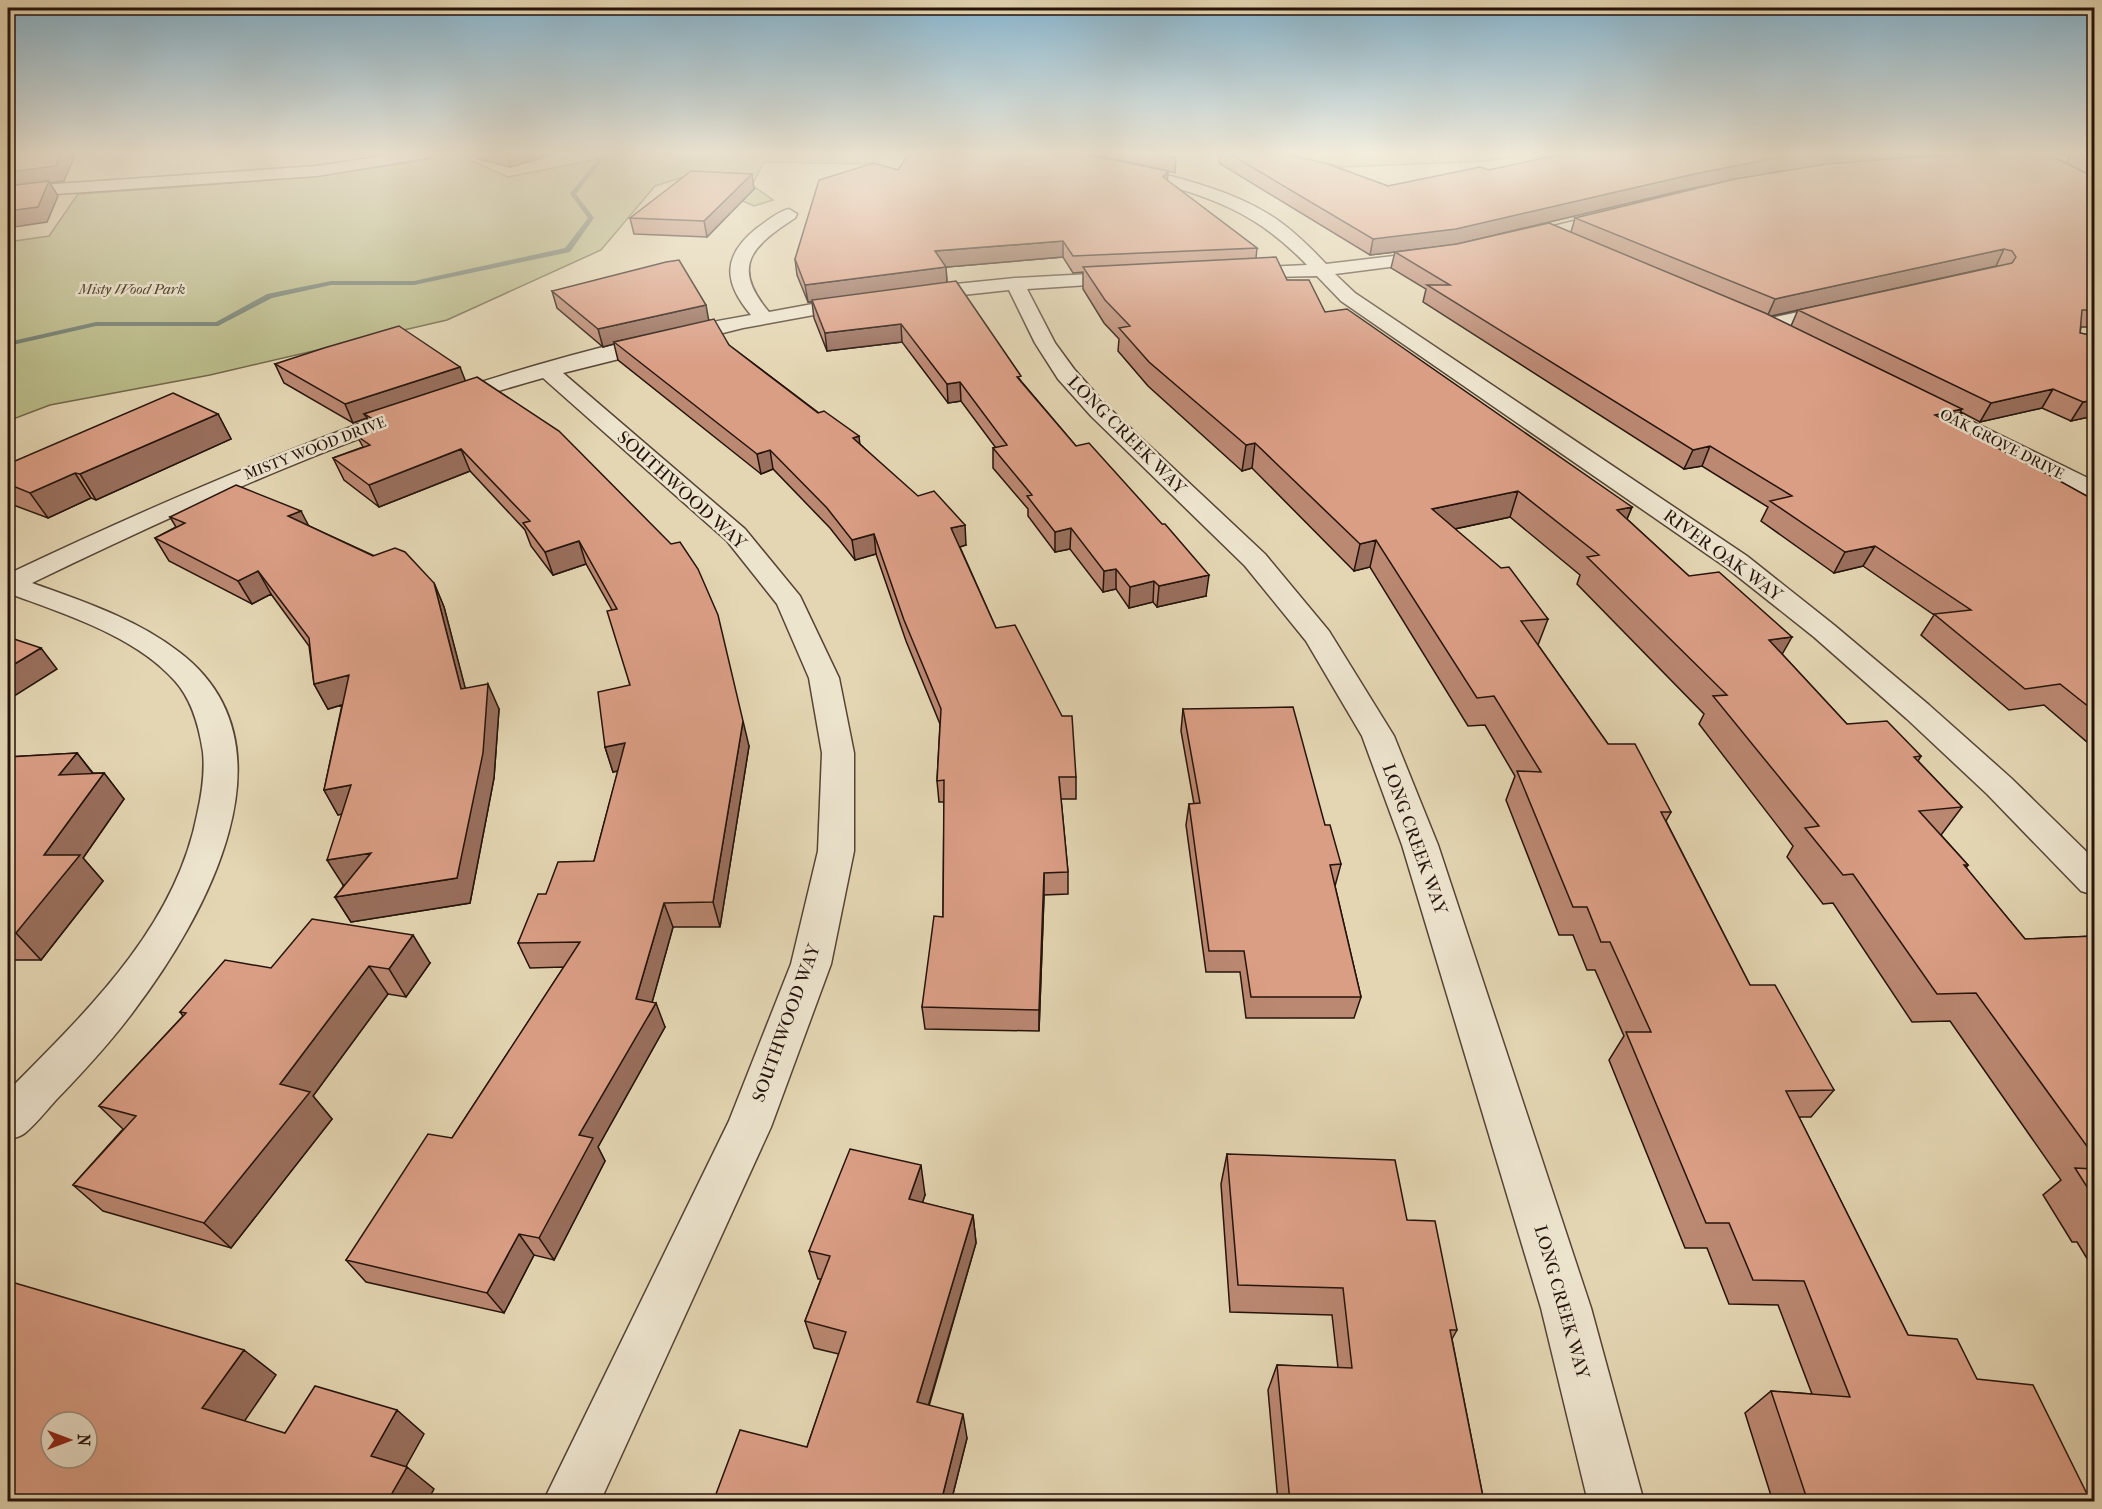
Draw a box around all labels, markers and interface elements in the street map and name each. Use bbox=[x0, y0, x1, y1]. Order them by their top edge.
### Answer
park label: Misty Wood Park bbox=[78, 280, 186, 298]
street label: LONG CREEK WAY bbox=[1063, 372, 1191, 499]
street label: OAK GROVE DRIVE bbox=[1937, 405, 2067, 483]
street label: MISTY WOOD DRIVE bbox=[241, 413, 389, 483]
street label: SOUTHWOOD WAY bbox=[613, 427, 751, 554]
street label: RIVER OAK WAY bbox=[1659, 505, 1787, 606]
street label: LONG CREEK WAY bbox=[1377, 761, 1452, 918]
street label: SOUTHWOOD WAY bbox=[748, 941, 825, 1105]
street label: LONG CREEK WAY bbox=[1530, 1223, 1594, 1382]
north arrow bbox=[39, 1410, 99, 1470]
text: N bbox=[74, 1434, 93, 1447]

